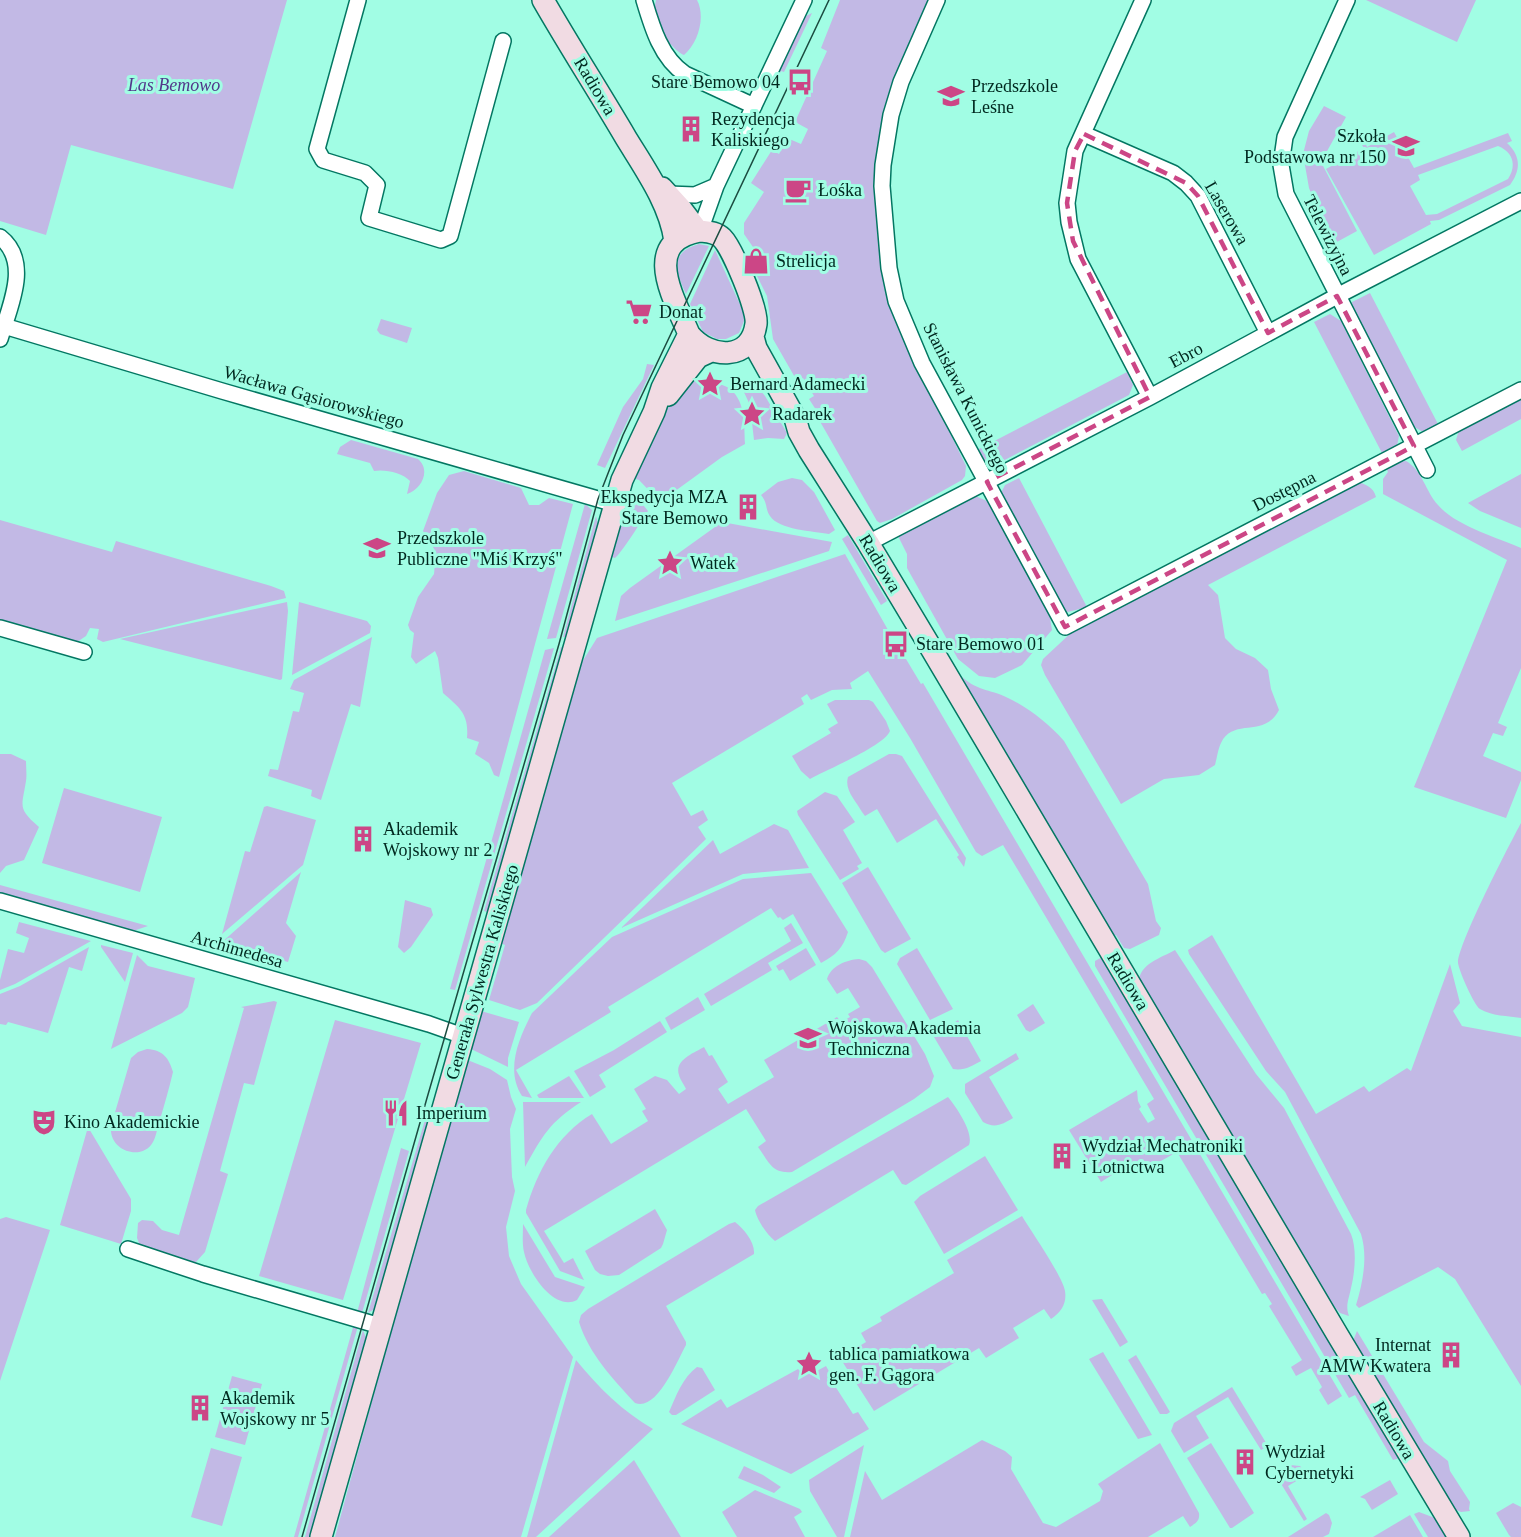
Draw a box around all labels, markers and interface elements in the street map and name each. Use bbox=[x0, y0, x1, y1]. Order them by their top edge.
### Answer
street label: Radiowa bbox=[570, 53, 620, 119]
bus stop icon: Stare Bemowo 04 bbox=[785, 67, 815, 97]
place label: Stare Bemowo 04 bbox=[651, 72, 780, 92]
park label: Las Bemowo bbox=[127, 75, 220, 95]
place label: Przedszkole Leśne bbox=[971, 76, 1058, 117]
school or university icon: Przedszkole Leśne bbox=[936, 81, 966, 111]
place label: Rezydencja Kaliskiego bbox=[711, 109, 795, 150]
building icon: Rezydencja Kaliskiego bbox=[676, 114, 706, 144]
place label: Szkoła Podstawowa nr 150 bbox=[1244, 126, 1386, 167]
school or university icon: Szkoła Podstawowa nr 150 bbox=[1391, 131, 1421, 161]
cafe icon: Łośka bbox=[783, 175, 813, 205]
street label: Laserowa bbox=[1201, 178, 1253, 248]
place label: Łośka bbox=[818, 180, 862, 200]
street label: Telewizyjna bbox=[1299, 191, 1357, 279]
shop icon: Strelicja bbox=[741, 246, 771, 276]
place label: Strelicja bbox=[776, 251, 836, 271]
supermarket icon: Donat bbox=[624, 297, 654, 327]
place label: Donat bbox=[659, 302, 703, 322]
street label: Stanisława Kunickiego bbox=[919, 319, 1013, 477]
street label: Ebro bbox=[1166, 338, 1206, 372]
street label: Wacława Gąsiorowskiego bbox=[221, 362, 407, 432]
place icon: Bernard Adamecki bbox=[695, 369, 725, 399]
place label: Bernard Adamecki bbox=[730, 374, 865, 394]
place icon: Radarek bbox=[737, 399, 767, 429]
place label: Radarek bbox=[772, 404, 832, 424]
street label: Dostępna bbox=[1249, 467, 1319, 515]
place label: Ekspedycja MZA Stare Bemowo bbox=[601, 487, 728, 528]
building icon: Ekspedycja MZA Stare Bemowo bbox=[733, 492, 763, 522]
place label: Przedszkole Publiczne "Miś Krzyś" bbox=[397, 528, 563, 569]
street label: Radiowa bbox=[855, 530, 905, 596]
school or university icon: Przedszkole Publiczne "Miś Krzyś" bbox=[362, 533, 392, 563]
place icon: Watek bbox=[655, 548, 685, 578]
place label: Watek bbox=[690, 553, 736, 573]
bus stop icon: Stare Bemowo 01 bbox=[881, 629, 911, 659]
place label: Stare Bemowo 01 bbox=[916, 634, 1045, 654]
place label: Akademik Wojskowy nr 2 bbox=[383, 819, 493, 860]
building icon: Akademik Wojskowy nr 2 bbox=[348, 824, 378, 854]
street label: Generała Sylwestra Kaliskiego bbox=[442, 862, 522, 1082]
street label: Archimedesa bbox=[189, 926, 285, 972]
street label: Radiowa bbox=[1103, 948, 1153, 1014]
place label: Wojskowa Akademia Techniczna bbox=[828, 1018, 981, 1059]
school or university icon: Wojskowa Akademia Techniczna bbox=[793, 1023, 823, 1053]
restaurant icon: Imperium bbox=[381, 1098, 411, 1128]
place label: Imperium bbox=[416, 1103, 487, 1123]
theatre icon: Kino Akademickie bbox=[29, 1107, 59, 1137]
place label: Kino Akademickie bbox=[64, 1112, 199, 1132]
place label: Wydział Mechatroniki i Lotnictwa bbox=[1082, 1136, 1243, 1177]
building icon: Wydział Mechatroniki i Lotnictwa bbox=[1047, 1141, 1077, 1171]
place label: Internat AMW Kwatera bbox=[1320, 1335, 1431, 1376]
building icon: Internat AMW Kwatera bbox=[1436, 1340, 1466, 1370]
place label: tablica pamiatkowa gen. F. Gągora bbox=[829, 1344, 969, 1385]
place icon: tablica pamiatkowa gen. F. Gągora bbox=[794, 1349, 824, 1379]
place label: Akademik Wojskowy nr 5 bbox=[220, 1388, 330, 1429]
building icon: Akademik Wojskowy nr 5 bbox=[185, 1393, 215, 1423]
street label: Radiowa bbox=[1369, 1397, 1419, 1463]
place label: Wydział Cybernetyki bbox=[1265, 1442, 1354, 1483]
building icon: Wydział Cybernetyki bbox=[1230, 1447, 1260, 1477]

